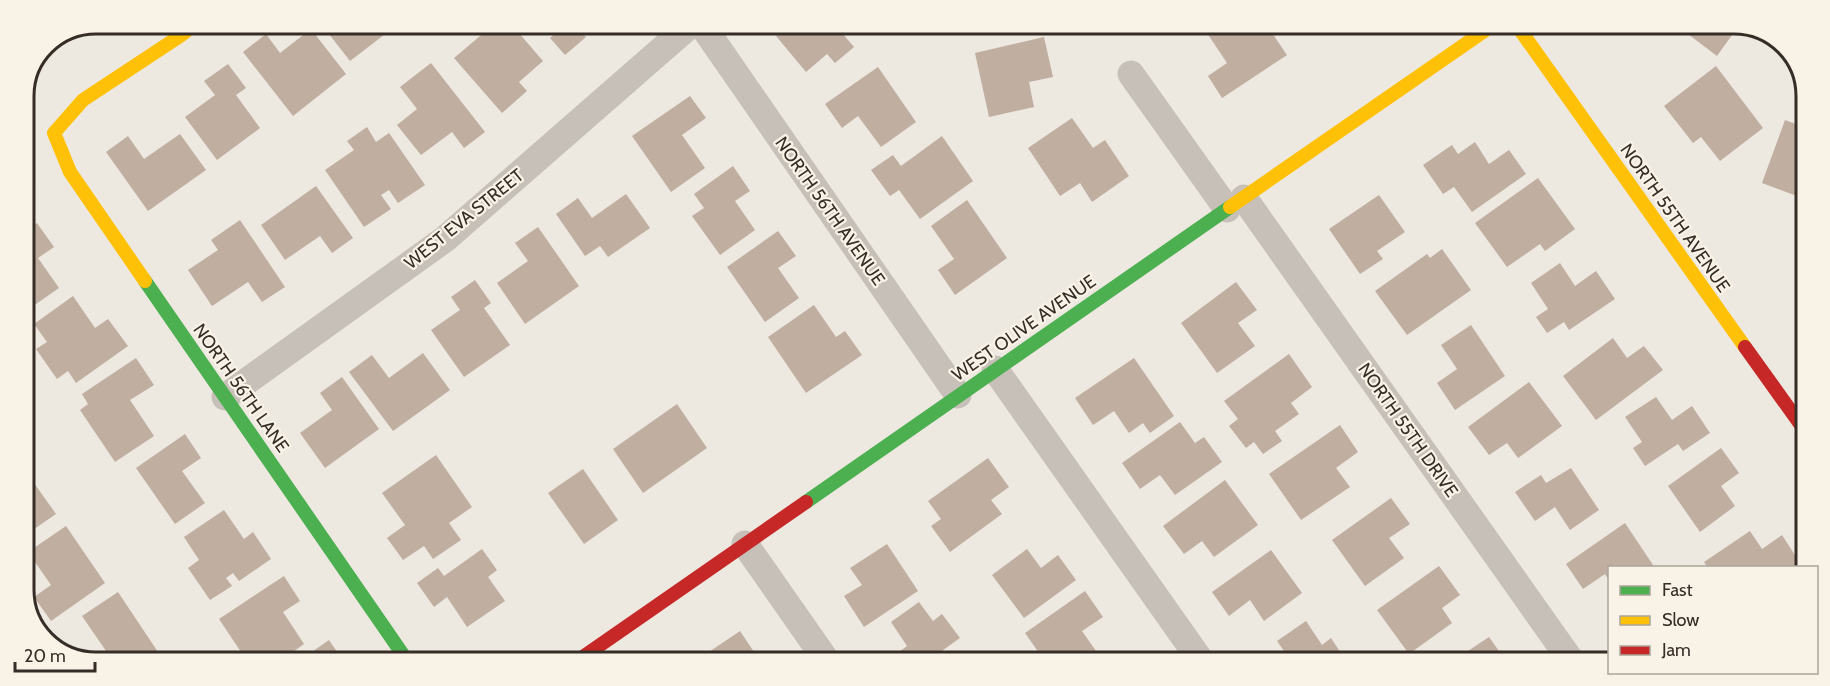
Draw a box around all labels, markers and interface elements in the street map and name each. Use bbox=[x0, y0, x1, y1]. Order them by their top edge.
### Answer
street label: NORTH 56TH AVENUE bbox=[770, 133, 890, 289]
street label: NORTH 55TH AVENUE bbox=[1615, 140, 1735, 296]
street label: WEST EVA STREET bbox=[400, 164, 528, 274]
street label: WEST OLIVE AVENUE bbox=[948, 270, 1100, 386]
street label: NORTH 56TH LANE bbox=[188, 319, 294, 457]
street label: NORTH 55TH DRIVE bbox=[1353, 359, 1463, 501]
legend bbox=[1608, 566, 1818, 674]
text: Fast bbox=[1662, 579, 1693, 601]
text: Slow bbox=[1662, 609, 1699, 631]
scale bar bbox=[15, 635, 94, 673]
text: Jam bbox=[1661, 639, 1691, 661]
text: 20 m bbox=[24, 645, 66, 667]

